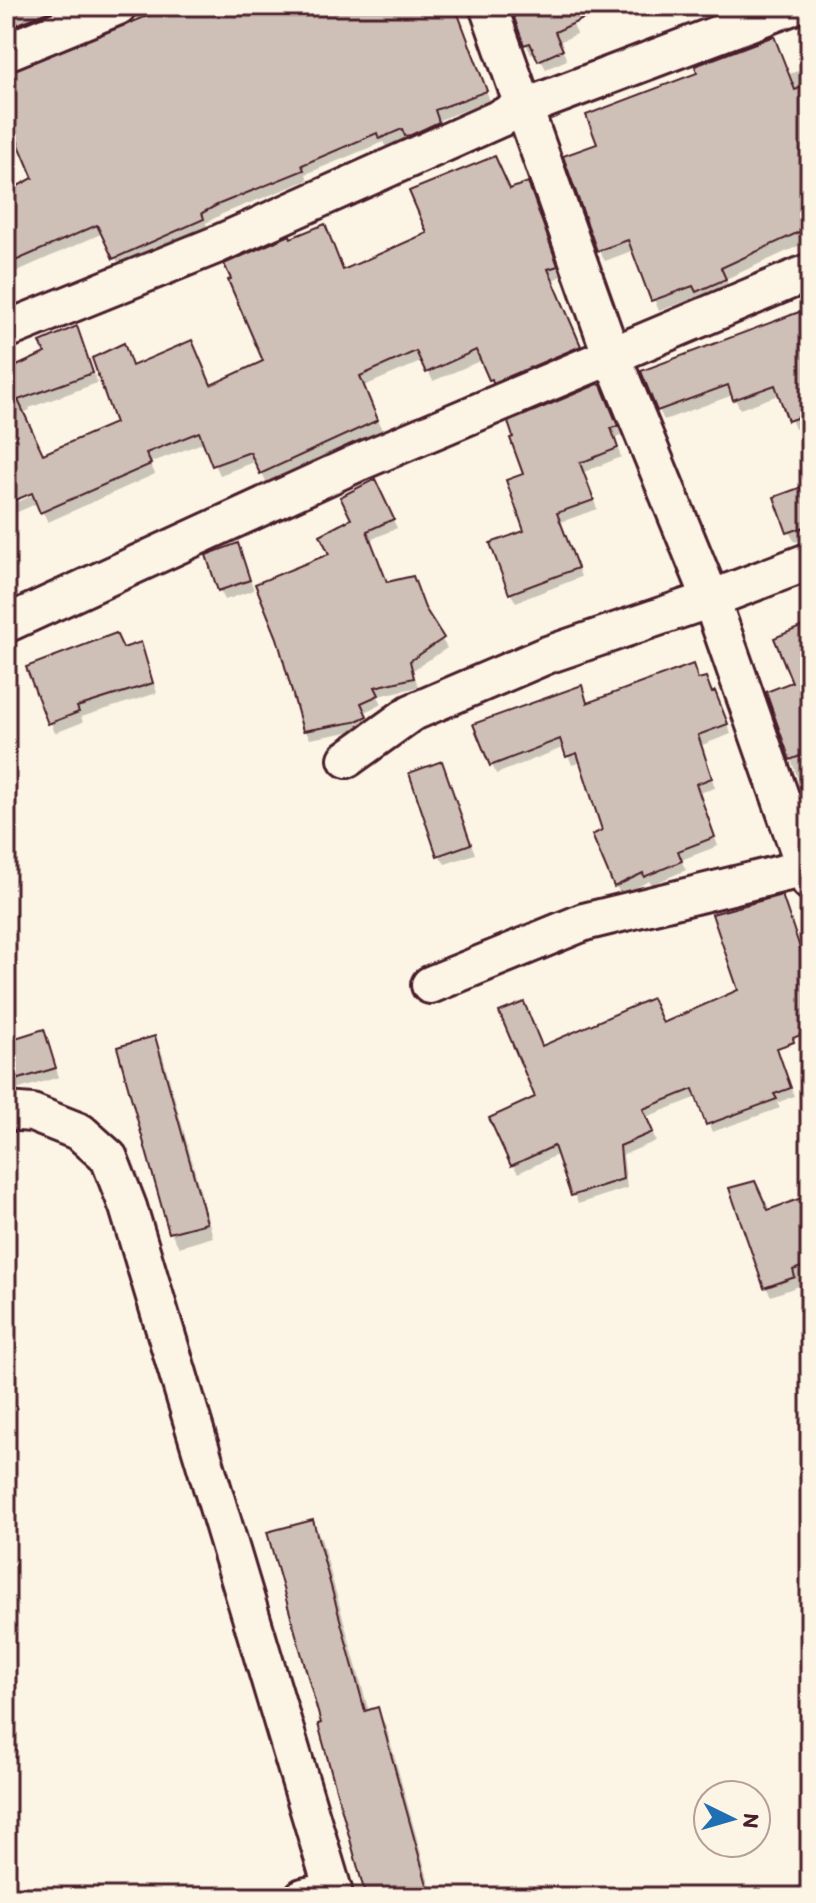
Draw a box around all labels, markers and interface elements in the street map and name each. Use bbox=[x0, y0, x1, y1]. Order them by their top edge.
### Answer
north arrow bbox=[692, 1779, 772, 1859]
text: N bbox=[737, 1812, 766, 1829]

